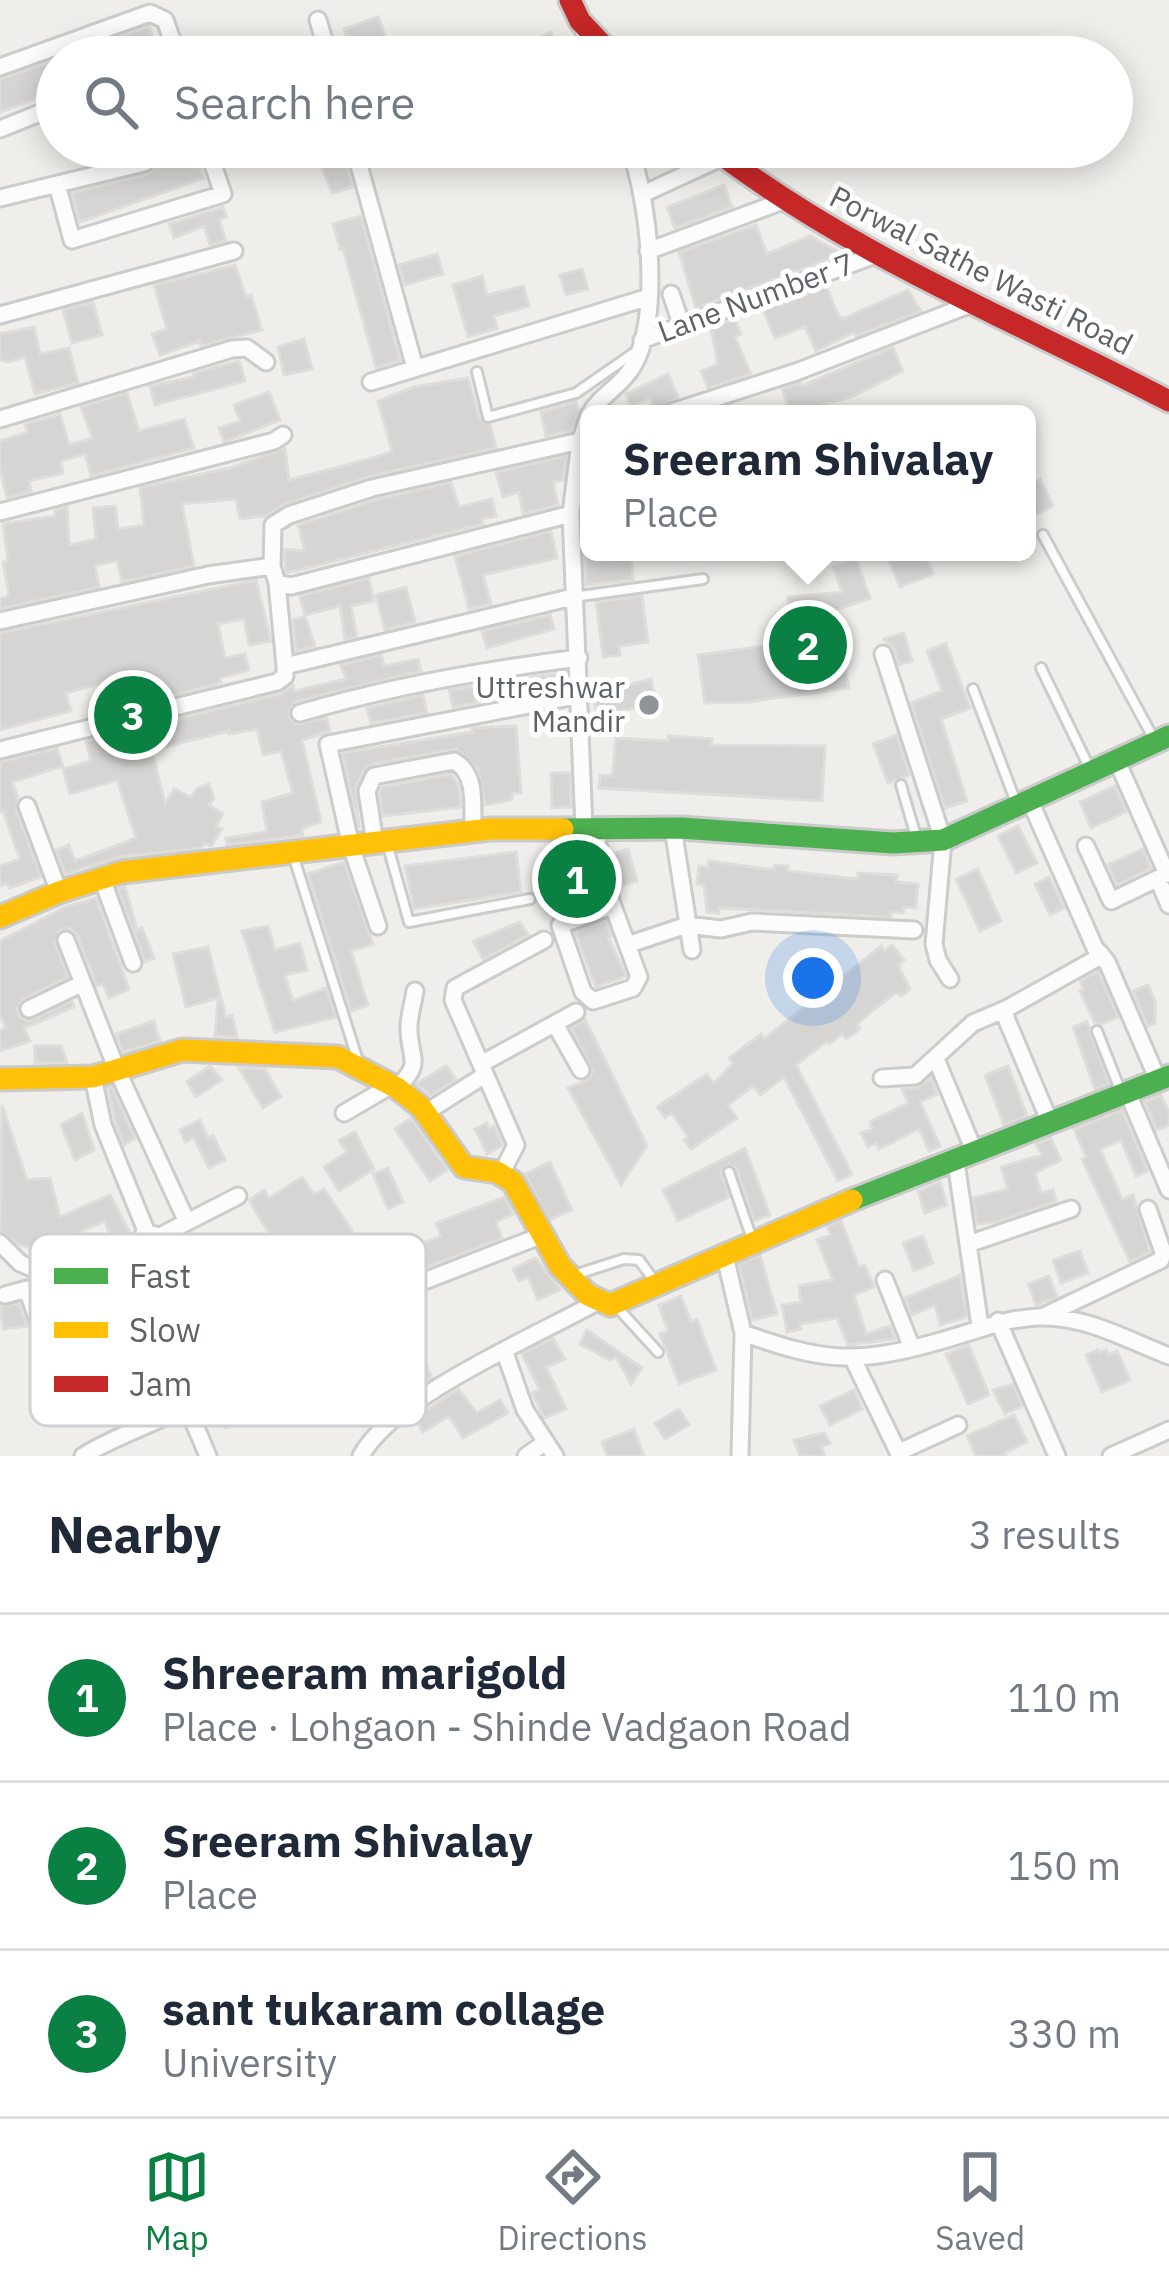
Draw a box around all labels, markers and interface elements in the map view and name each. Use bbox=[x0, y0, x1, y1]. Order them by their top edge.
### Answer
search box bbox=[36, 36, 1133, 168]
icon: search bbox=[78, 69, 144, 135]
text: Search here bbox=[174, 73, 415, 131]
street label: Porwal Sathe Wasti Road bbox=[824, 176, 1140, 363]
street label: Lane Number 7 bbox=[652, 243, 859, 350]
popup bbox=[580, 405, 1036, 561]
text: Sreeram Shivalay bbox=[623, 429, 993, 487]
text: Place bbox=[623, 487, 719, 538]
pin: 2 bbox=[769, 600, 847, 690]
place label: Uttreshwar Mandir bbox=[475, 667, 625, 740]
pin: 3 bbox=[94, 670, 172, 760]
marker: Uttreshwar Mandir bbox=[636, 692, 662, 718]
pin: 1 bbox=[538, 834, 616, 924]
your location bbox=[783, 948, 843, 1008]
legend bbox=[30, 1234, 426, 1426]
text: Fast bbox=[129, 1254, 191, 1297]
text: Slow bbox=[129, 1308, 201, 1351]
text: Jam bbox=[129, 1362, 192, 1405]
text: Nearby bbox=[48, 1501, 221, 1567]
text: 3 results bbox=[969, 1509, 1121, 1560]
text: Shreeram marigold bbox=[162, 1643, 567, 1701]
text: 1 bbox=[75, 1672, 99, 1723]
text: 110 m bbox=[1008, 1672, 1121, 1723]
text: Place · Lohgaon - Shinde Vadgaon Road bbox=[162, 1701, 852, 1752]
text: Sreeram Shivalay bbox=[162, 1811, 533, 1869]
text: 2 bbox=[75, 1840, 99, 1891]
text: 150 m bbox=[1008, 1840, 1121, 1891]
text: Place bbox=[162, 1869, 258, 1920]
text: sant tukaram collage bbox=[162, 1979, 605, 2037]
text: 3 bbox=[75, 2008, 99, 2059]
text: 330 m bbox=[1008, 2008, 1121, 2059]
text: University bbox=[162, 2037, 337, 2088]
tab: Map bbox=[144, 2144, 210, 2259]
tab: Directions bbox=[498, 2144, 648, 2259]
tab: Saved bbox=[935, 2144, 1025, 2259]

